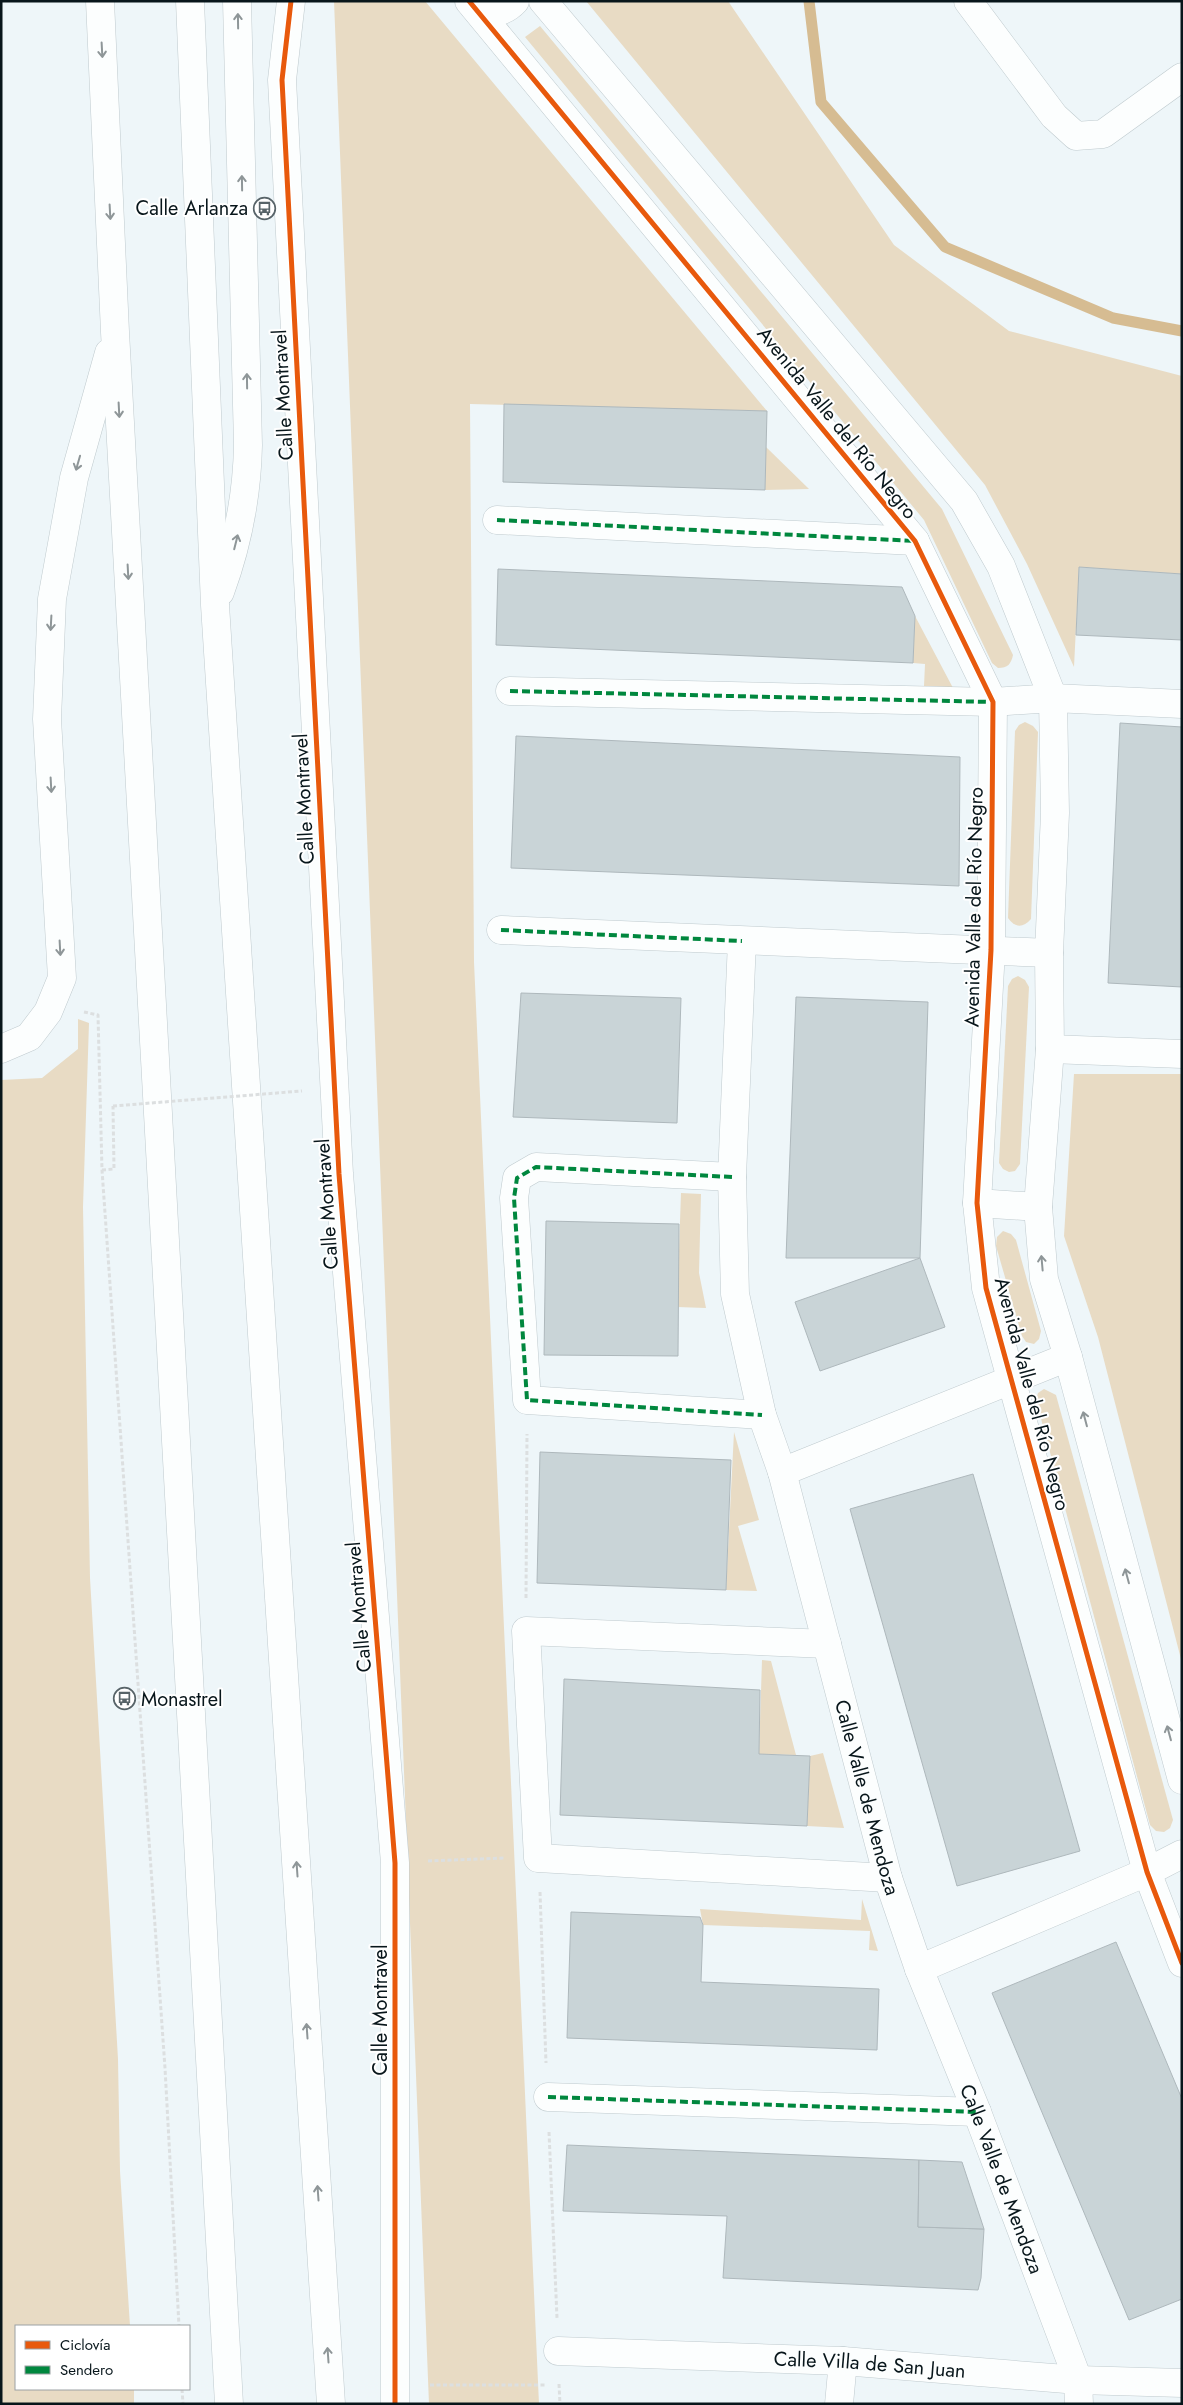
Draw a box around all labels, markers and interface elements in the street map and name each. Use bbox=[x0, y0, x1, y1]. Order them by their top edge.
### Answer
one-way arrow bbox=[233, 13, 242, 29]
one-way arrow bbox=[98, 42, 107, 58]
one-way arrow bbox=[237, 175, 246, 191]
place label: Calle Arlanza bbox=[136, 194, 248, 223]
bus stop icon: Calle Arlanza bbox=[252, 196, 276, 220]
one-way arrow bbox=[105, 204, 114, 220]
street label: Avenida Valle del Río Negro bbox=[750, 320, 924, 526]
street label: Calle Montravel bbox=[265, 329, 301, 461]
one-way arrow bbox=[242, 373, 252, 389]
one-way arrow bbox=[115, 401, 124, 417]
one-way arrow bbox=[73, 455, 82, 471]
one-way arrow bbox=[232, 535, 241, 551]
one-way arrow bbox=[124, 564, 133, 580]
one-way arrow bbox=[46, 614, 56, 631]
street label: Calle Montravel bbox=[286, 733, 322, 865]
one-way arrow bbox=[46, 777, 55, 793]
street label: Avenida Valle del Río Negro bbox=[957, 787, 991, 1027]
one-way arrow bbox=[56, 939, 65, 955]
street label: Calle Montravel bbox=[308, 1138, 346, 1270]
one-way arrow bbox=[1038, 1255, 1047, 1271]
street label: Avenida Valle del Río Negro bbox=[987, 1274, 1077, 1514]
one-way arrow bbox=[1079, 1412, 1089, 1428]
street label: Calle Montravel bbox=[339, 1540, 379, 1674]
one-way arrow bbox=[1122, 1569, 1131, 1585]
place label: Monastrel bbox=[141, 1685, 223, 1714]
bus stop icon: Monastrel bbox=[113, 1687, 137, 1711]
street label: Calle Valle de Mendoza bbox=[828, 1697, 907, 1899]
one-way arrow bbox=[1164, 1725, 1173, 1741]
one-way arrow bbox=[292, 1861, 301, 1877]
street label: Calle Montravel bbox=[366, 1944, 395, 2076]
one-way arrow bbox=[303, 2023, 312, 2039]
street label: Calle Valle de Mendoza bbox=[953, 2080, 1051, 2278]
one-way arrow bbox=[313, 2185, 322, 2201]
legend bbox=[15, 2325, 190, 2390]
text: Ciclovía bbox=[60, 2334, 110, 2356]
street label: Calle Villa de San Juan bbox=[773, 2344, 967, 2385]
one-way arrow bbox=[324, 2347, 333, 2363]
text: Sendero bbox=[60, 2359, 113, 2381]

